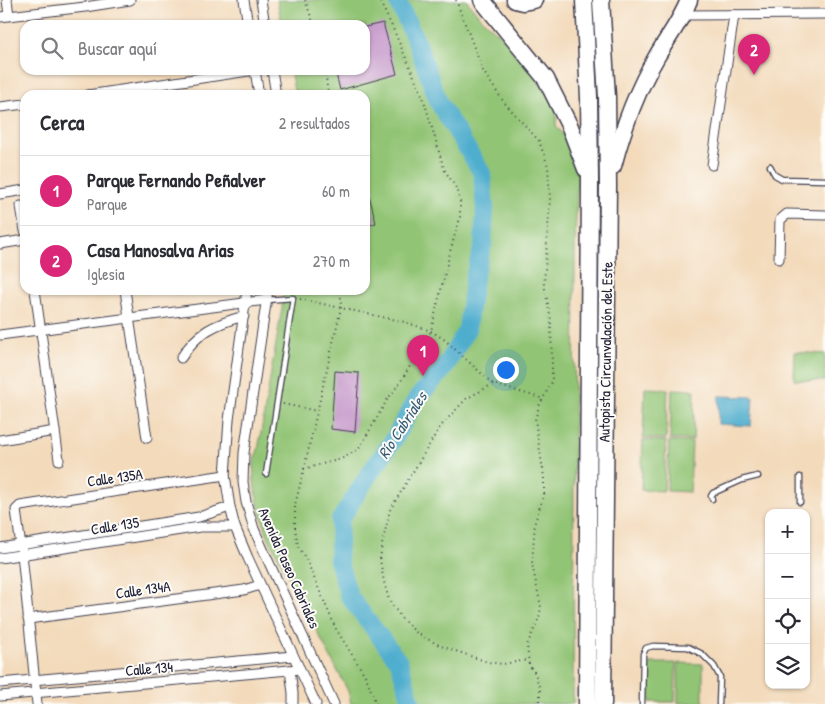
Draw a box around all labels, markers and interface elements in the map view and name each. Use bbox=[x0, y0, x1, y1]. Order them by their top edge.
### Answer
search box bbox=[20, 20, 370, 75]
icon: search bbox=[38, 34, 66, 62]
pin: 2 bbox=[738, 34, 770, 75]
text: Buscar aquí bbox=[78, 35, 157, 61]
text: Cerca bbox=[40, 108, 84, 137]
text: 2 resultados bbox=[279, 112, 350, 134]
text: Parque Fernando Peñalver bbox=[87, 167, 266, 193]
text: 1 bbox=[53, 180, 59, 202]
text: 60 m bbox=[322, 180, 350, 202]
text: Parque bbox=[87, 193, 127, 215]
text: Casa Manosalva Arias bbox=[87, 237, 234, 263]
text: 2 bbox=[52, 250, 60, 272]
text: 270 m bbox=[313, 250, 350, 272]
street label: Autopista Circunvalación del Este bbox=[593, 262, 618, 442]
text: Iglesia bbox=[87, 263, 125, 285]
pin: 1 bbox=[407, 335, 439, 376]
your location bbox=[493, 357, 519, 383]
water label: Río Cabriales bbox=[372, 386, 433, 463]
street label: Calle 135A bbox=[86, 463, 145, 492]
street label: Avenida Paseo Cabriales bbox=[253, 504, 326, 632]
map controls bbox=[765, 509, 810, 689]
button: + bbox=[765, 509, 810, 554]
street label: Calle 135 bbox=[89, 511, 141, 540]
button: − bbox=[765, 554, 810, 599]
street label: Calle 134A bbox=[114, 575, 172, 604]
button: locate bbox=[765, 599, 810, 644]
button: layers bbox=[765, 644, 810, 689]
street label: Calle 134 bbox=[124, 656, 174, 681]

